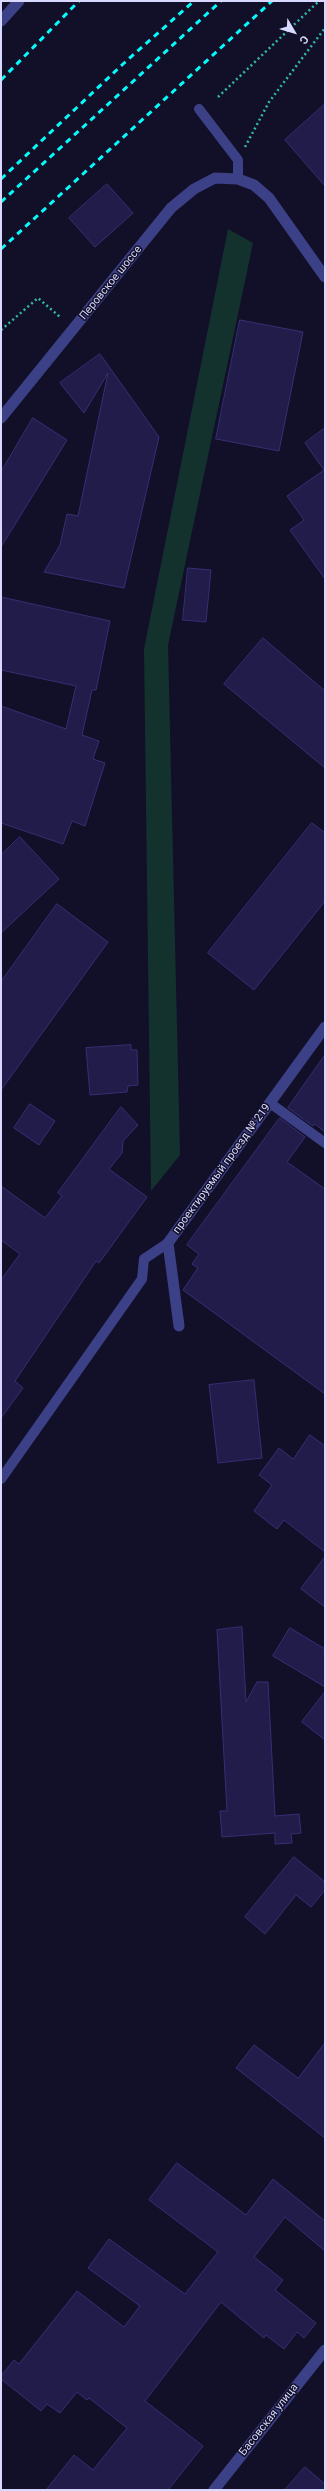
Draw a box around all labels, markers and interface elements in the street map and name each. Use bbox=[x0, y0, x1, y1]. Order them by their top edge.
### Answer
north arrow bbox=[274, 12, 314, 52]
text: С bbox=[297, 33, 311, 47]
street label: Перовское шоссе bbox=[77, 243, 145, 323]
street label: проектируемый проезд № 219 bbox=[170, 1102, 274, 1236]
street label: Басовская улица bbox=[237, 2381, 301, 2459]

